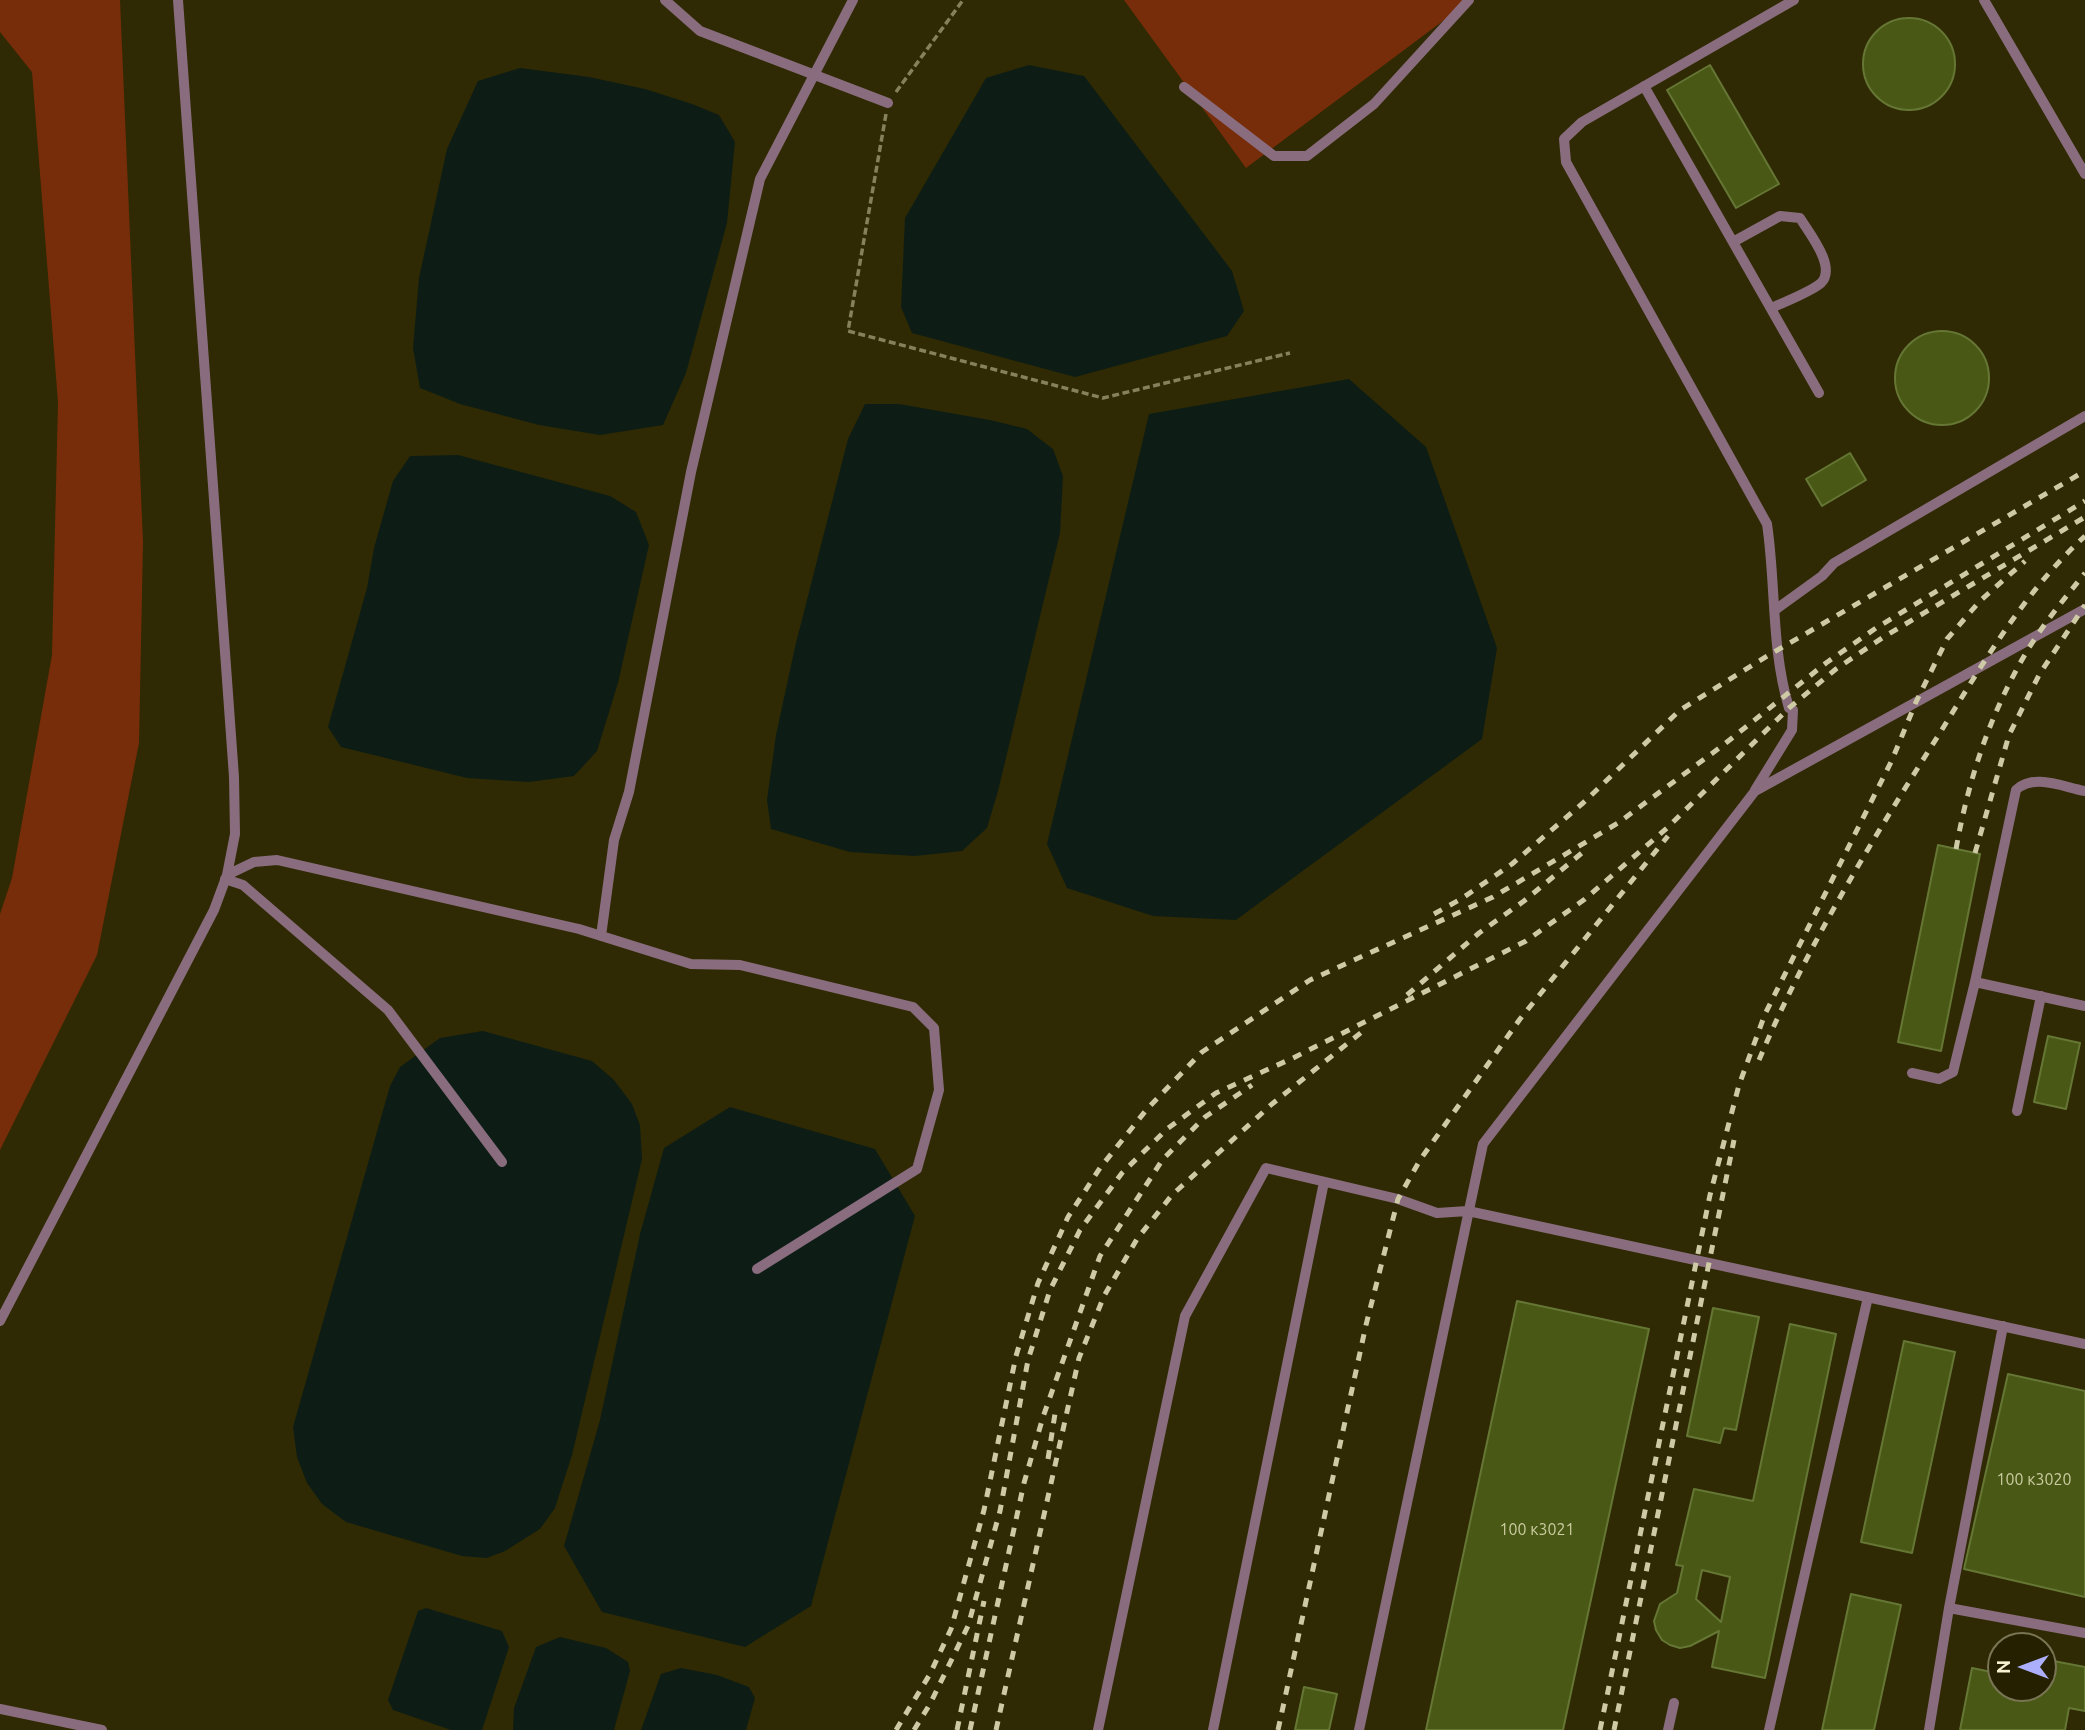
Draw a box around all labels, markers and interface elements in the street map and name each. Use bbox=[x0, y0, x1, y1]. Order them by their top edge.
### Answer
house number: 100 к3020 bbox=[1996, 1470, 2072, 1490]
house number: 100 к3021 bbox=[1499, 1520, 1575, 1540]
north arrow bbox=[1987, 1632, 2057, 1702]
text: N bbox=[1992, 1660, 2014, 1674]

